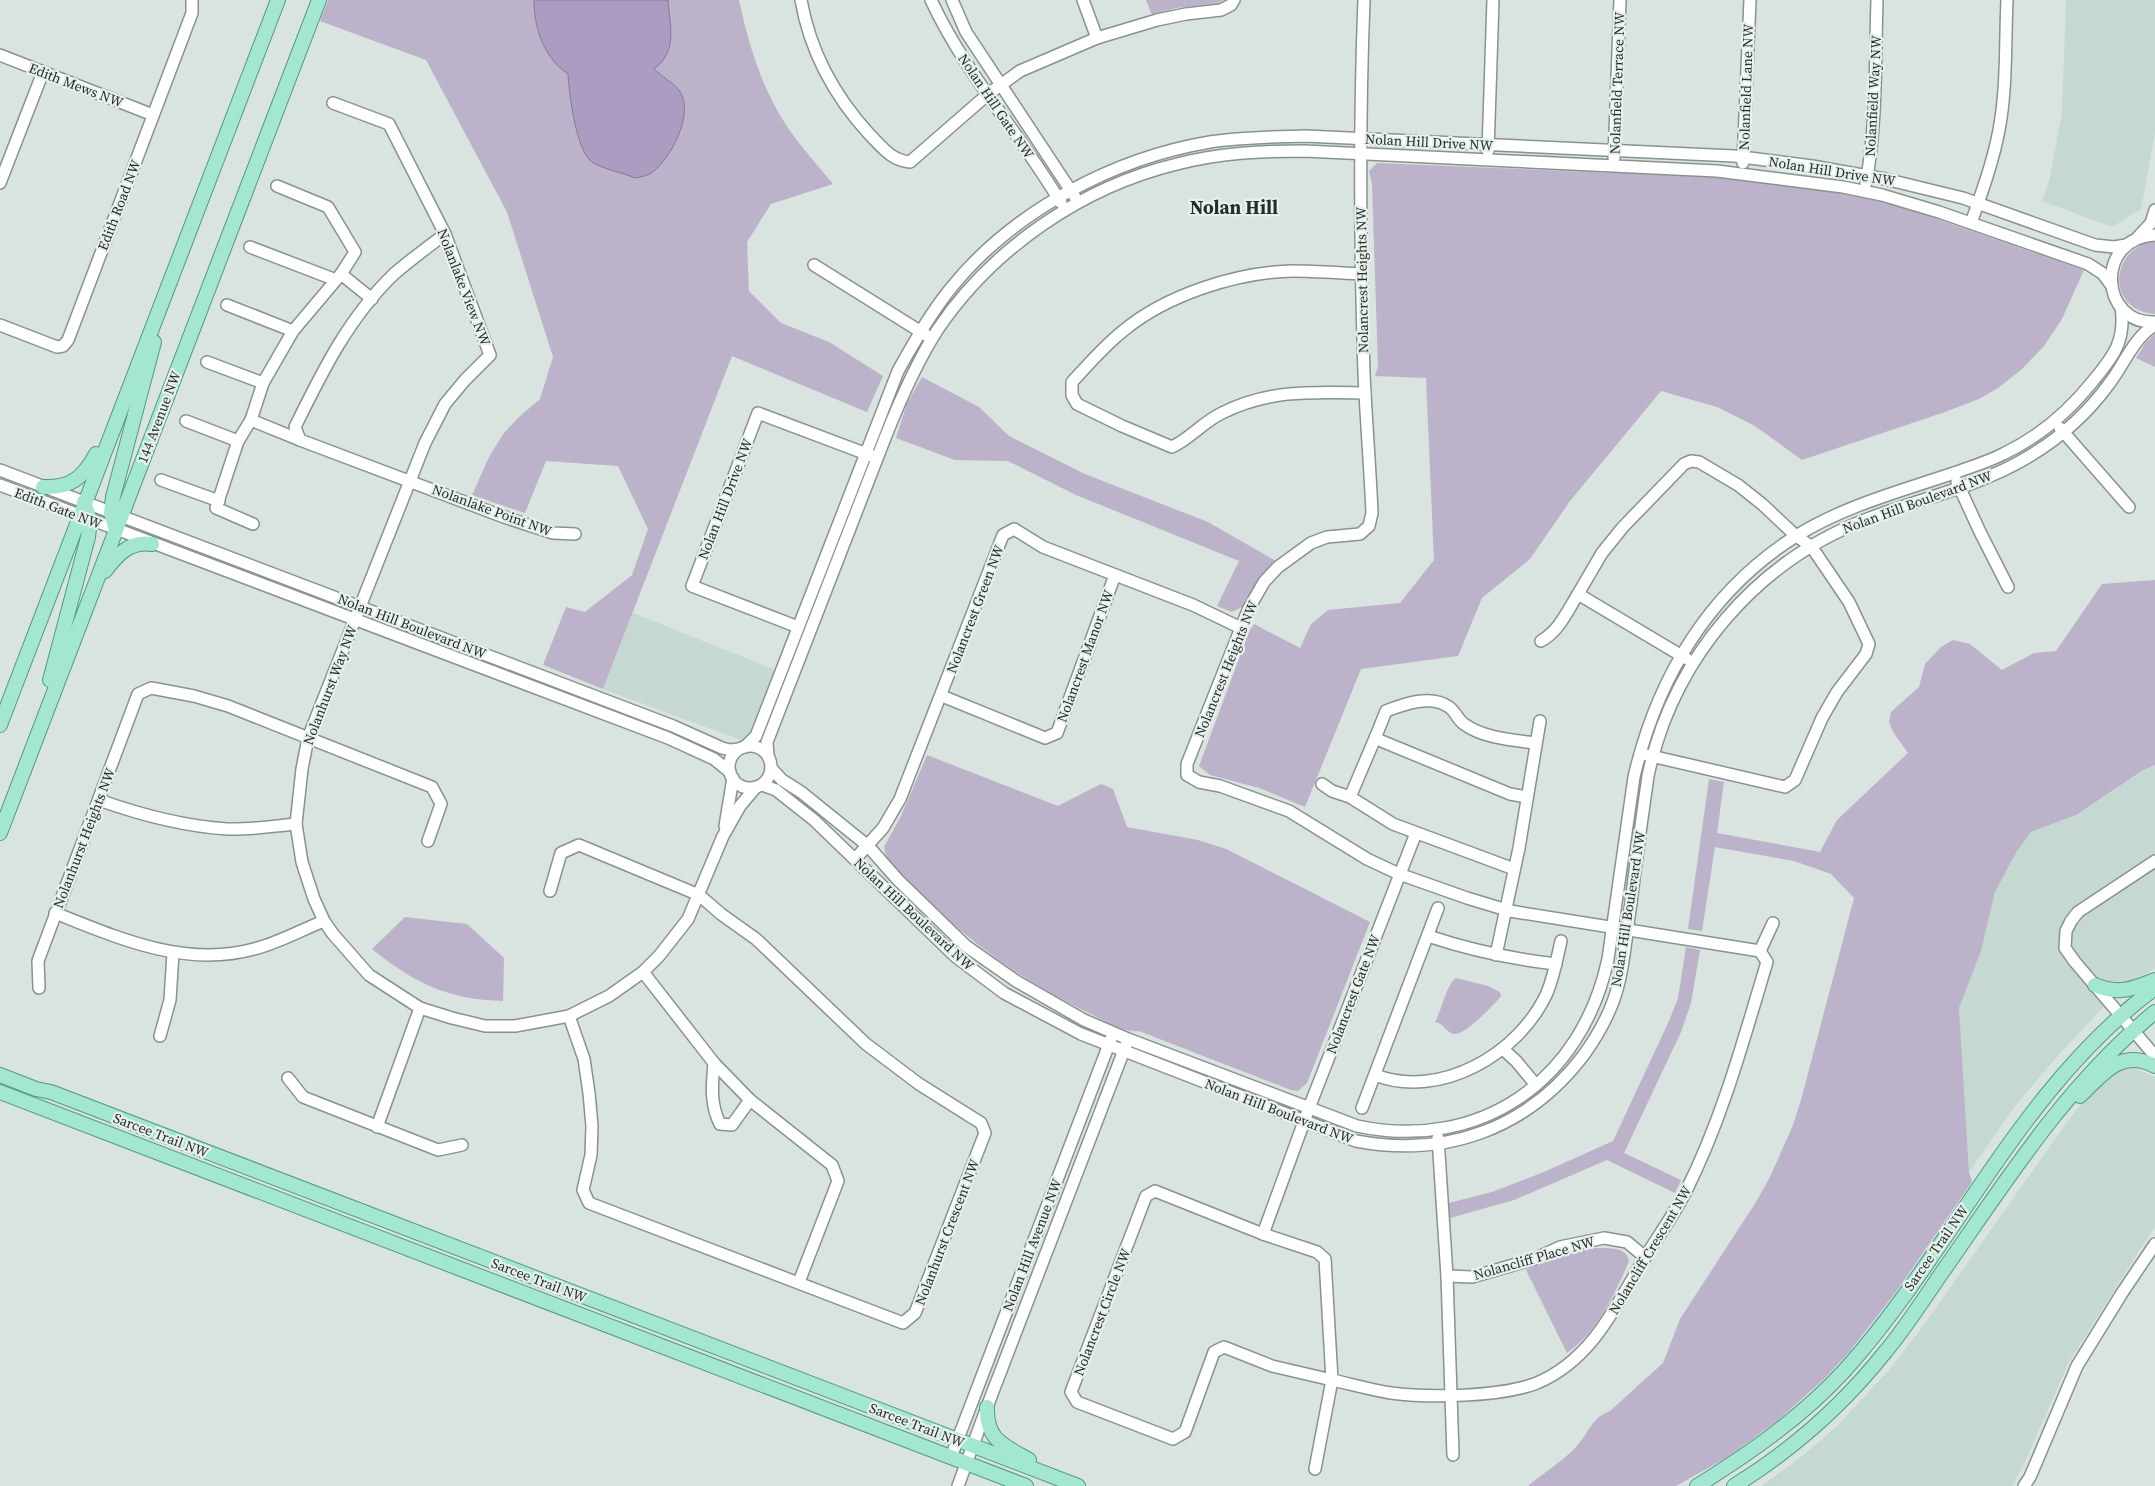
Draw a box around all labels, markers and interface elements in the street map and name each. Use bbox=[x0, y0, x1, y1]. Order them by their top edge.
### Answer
street label: Nolanfield Terrace NW bbox=[1605, 11, 1629, 154]
street label: Nolanfield Lane NW bbox=[1734, 23, 1758, 150]
street label: Nolanfield Way NW bbox=[1860, 34, 1886, 157]
street label: Nolan Hill Gate NW bbox=[953, 50, 1039, 163]
street label: Edith Mews NW bbox=[26, 58, 127, 112]
street label: Nolan Hill Drive NW bbox=[1365, 129, 1494, 155]
street label: Nolan Hill Drive NW bbox=[1767, 151, 1897, 191]
street label: Edith Road NW bbox=[93, 156, 146, 253]
district label: Nolan Hill bbox=[1190, 194, 1278, 220]
street label: Nolancrest Heights NW bbox=[1351, 206, 1373, 353]
street label: Nolanlake View NW bbox=[433, 226, 496, 349]
street label: 144 Avenue NW bbox=[132, 368, 186, 466]
street label: Nolan Hill Drive NW bbox=[693, 435, 757, 562]
street label: Nolan Hill Boulevard NW bbox=[1840, 465, 1995, 538]
street label: Nolanlake Point NW bbox=[429, 479, 555, 541]
street label: Edith Gate NW bbox=[11, 482, 105, 534]
street label: Nolancrest Green NW bbox=[941, 541, 1009, 676]
street label: Nolancrest Manor NW bbox=[1052, 587, 1118, 725]
street label: Nolan Hill Boulevard NW bbox=[335, 588, 490, 664]
street label: Nolancrest Heights NW bbox=[1189, 597, 1263, 740]
street label: Nolanhurst Way NW bbox=[298, 622, 362, 748]
street label: Nolanhurst Heights NW bbox=[48, 765, 120, 911]
street label: Nolan Hill Boulevard NW bbox=[1606, 829, 1650, 988]
street label: Nolan Hill Boulevard NW bbox=[850, 853, 979, 975]
street label: Nolancrest Gate NW bbox=[1321, 931, 1385, 1057]
street label: Nolan Hill Boulevard NW bbox=[1202, 1073, 1357, 1149]
street label: Sarcee Trail NW bbox=[111, 1108, 212, 1163]
street label: Nolanhurst Crescent NW bbox=[910, 1155, 984, 1308]
street label: Nolan Hill Avenue NW bbox=[998, 1175, 1067, 1314]
street label: Nolancliff Crescent NW bbox=[1604, 1182, 1697, 1318]
street label: Sarcee Trail NW bbox=[1899, 1201, 1973, 1295]
street label: Nolancliff Place NW bbox=[1471, 1231, 1597, 1285]
street label: Nolancrest Circle NW bbox=[1069, 1245, 1136, 1378]
street label: Sarcee Trail NW bbox=[489, 1253, 590, 1308]
street label: Sarcee Trail NW bbox=[867, 1398, 968, 1453]

